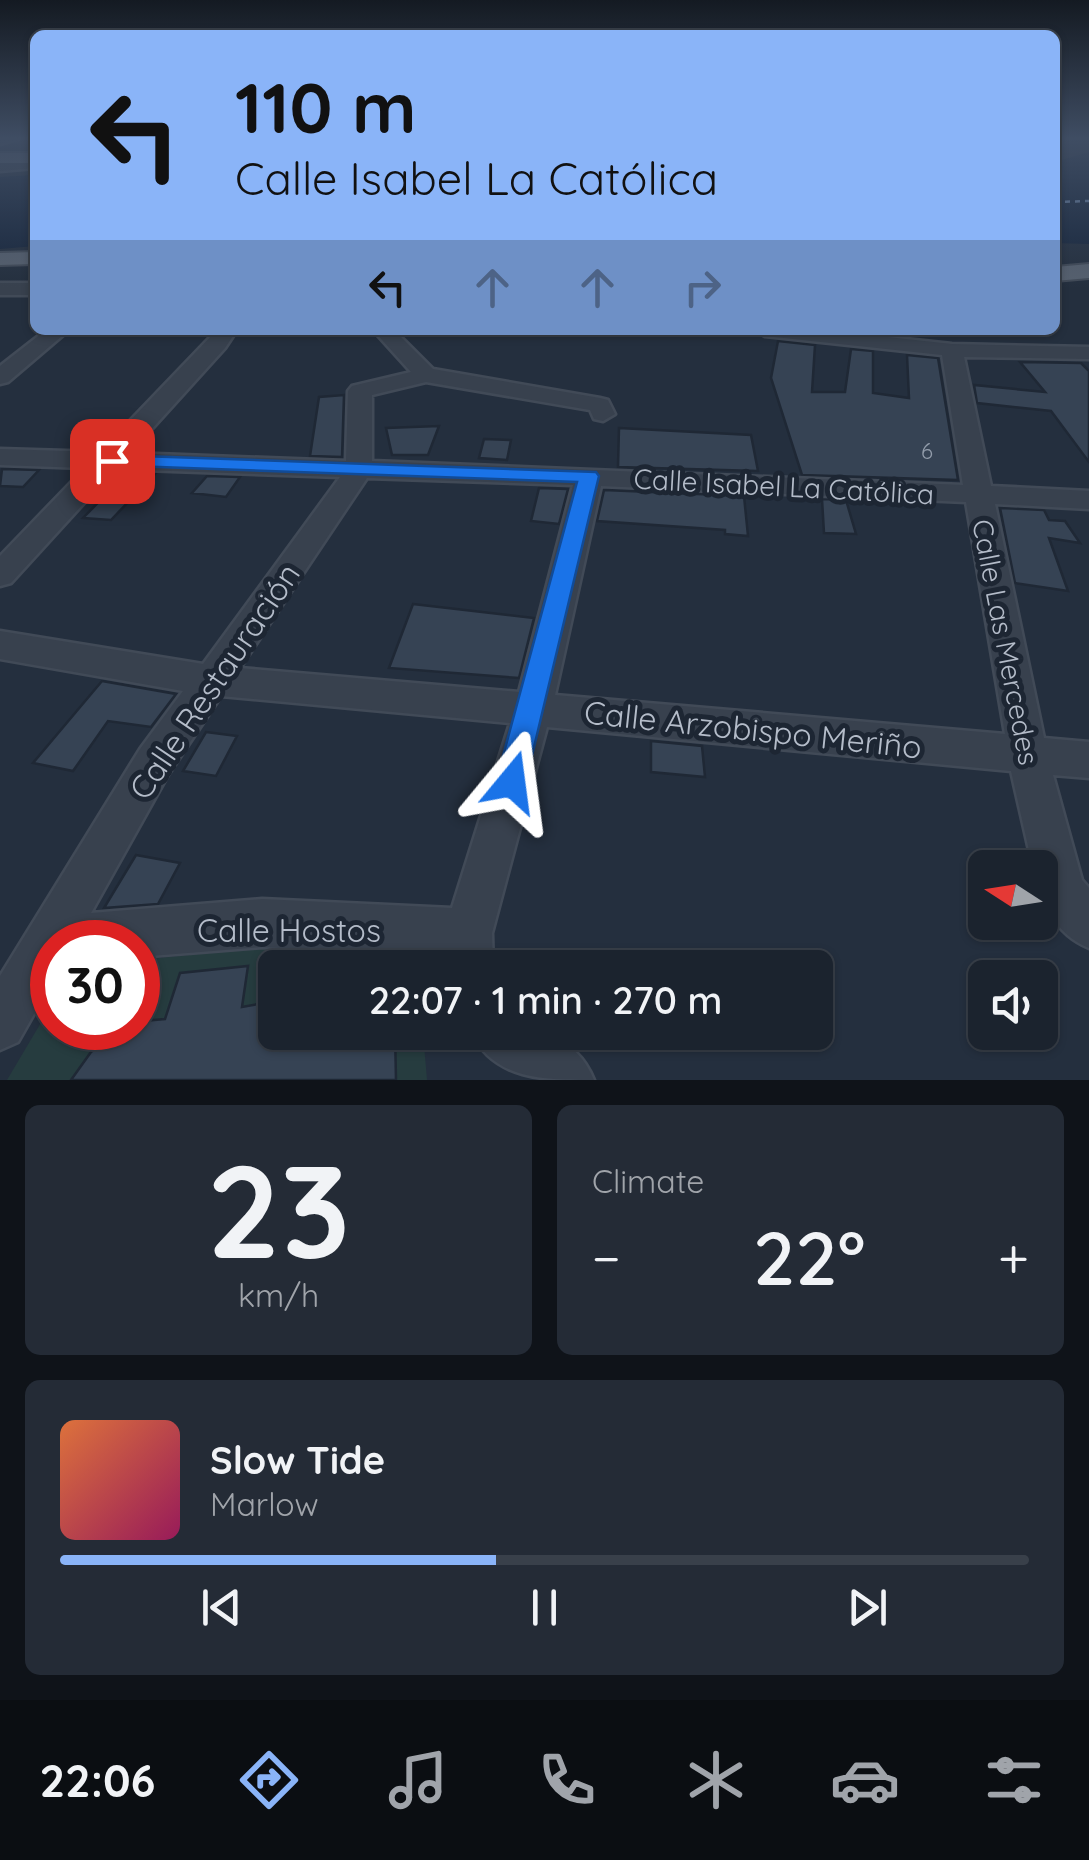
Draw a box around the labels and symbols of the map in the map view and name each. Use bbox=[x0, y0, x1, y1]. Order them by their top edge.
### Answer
pin bbox=[70, 419, 155, 504]
house number: 6 bbox=[921, 437, 933, 465]
street label: Calle Isabel La Católica bbox=[633, 461, 935, 511]
street label: Calle Las Mercedes bbox=[965, 516, 1047, 768]
street label: Calle Restauración bbox=[120, 555, 308, 807]
street label: Calle Arzobispo Meriño bbox=[582, 691, 924, 767]
position arrow bbox=[460, 730, 564, 834]
north arrow bbox=[968, 850, 1058, 940]
street label: Calle Hostos bbox=[197, 910, 381, 950]
speed limit sign: 30 bbox=[30, 920, 160, 1050]

